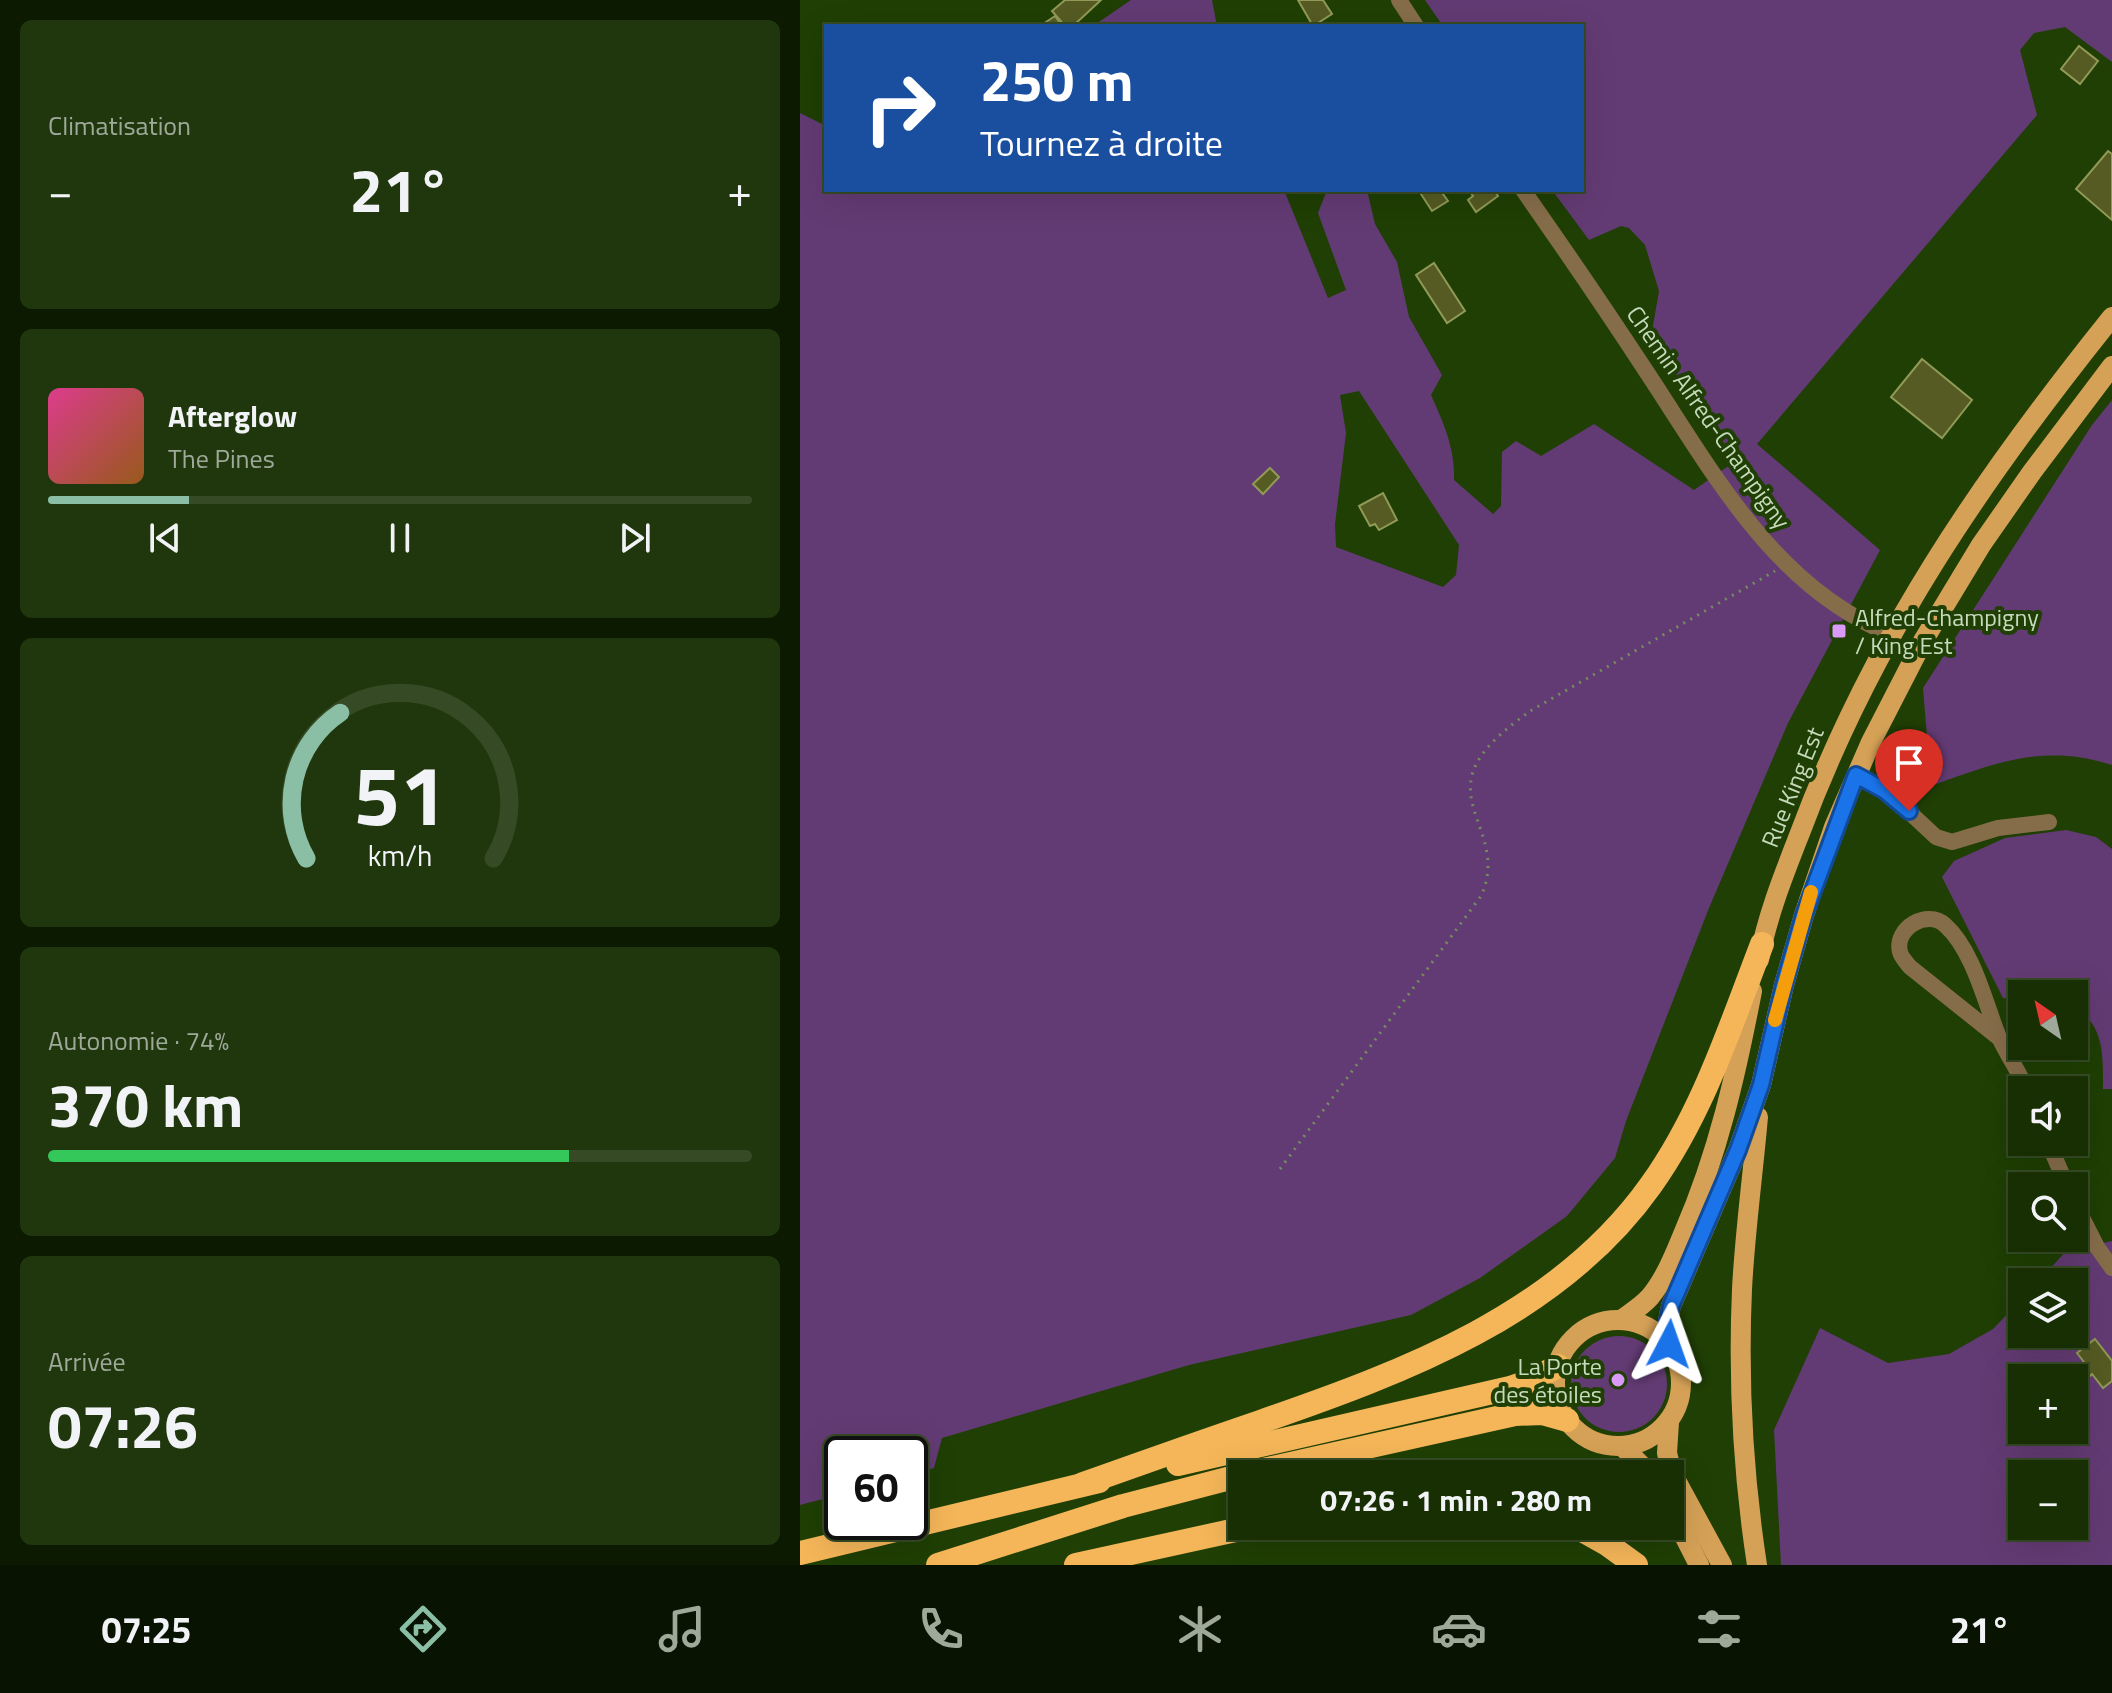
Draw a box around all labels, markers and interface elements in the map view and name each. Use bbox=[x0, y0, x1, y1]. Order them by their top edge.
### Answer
text: 250 m bbox=[980, 38, 1133, 123]
icon: right bbox=[848, 56, 952, 160]
text: Climatisation bbox=[48, 106, 191, 145]
text: Tournez à droite bbox=[980, 115, 1223, 170]
text: 21° bbox=[350, 144, 450, 235]
text: − bbox=[48, 157, 73, 224]
text: + bbox=[727, 157, 752, 224]
street label: Chemin Alfred-Champigny bbox=[1618, 298, 1800, 536]
text: Afterglow bbox=[168, 393, 297, 439]
text: The Pines bbox=[168, 439, 275, 478]
icon: previous bbox=[143, 516, 187, 560]
icon: pause bbox=[378, 516, 422, 560]
icon: next bbox=[613, 516, 657, 560]
place label: Alfred-Champigny / King Est bbox=[1855, 599, 2039, 663]
marker: Alfred-Champigny / King Est bbox=[1830, 622, 1848, 640]
street label: Rue King Est bbox=[1751, 721, 1833, 853]
pin bbox=[1875, 729, 1943, 811]
text: 51 bbox=[353, 730, 447, 856]
icon: arrive bbox=[1887, 741, 1931, 785]
text: km/h bbox=[368, 834, 432, 877]
north arrow bbox=[2008, 980, 2088, 1060]
map controls bbox=[2008, 980, 2088, 1540]
text: Autonomie · 74% bbox=[48, 1021, 229, 1060]
text: 370 km bbox=[48, 1059, 243, 1150]
button: sound bbox=[2008, 1076, 2088, 1156]
button: search bbox=[2008, 1172, 2088, 1252]
button: layers bbox=[2008, 1268, 2088, 1348]
position arrow bbox=[1627, 1302, 1711, 1386]
text: Arrivée bbox=[48, 1342, 126, 1381]
place label: La Porte des étoiles bbox=[1494, 1348, 1602, 1412]
button: + bbox=[2008, 1364, 2088, 1444]
marker: La Porte des étoiles bbox=[1609, 1371, 1627, 1389]
text: 07:26 bbox=[48, 1380, 198, 1471]
speed limit sign: 60 bbox=[824, 1436, 928, 1540]
button: − bbox=[2008, 1460, 2088, 1540]
text: 07:26 · 1 min · 280 m bbox=[1320, 1477, 1592, 1523]
icon: directions bbox=[395, 1601, 451, 1657]
icon: music bbox=[654, 1601, 710, 1657]
icon: phone bbox=[913, 1601, 969, 1657]
icon: climate bbox=[1172, 1601, 1228, 1657]
icon: car bbox=[1431, 1601, 1487, 1657]
icon: filters bbox=[1691, 1601, 1747, 1657]
text: 07:25 bbox=[102, 1602, 191, 1657]
text: 21° bbox=[1950, 1602, 2010, 1657]

